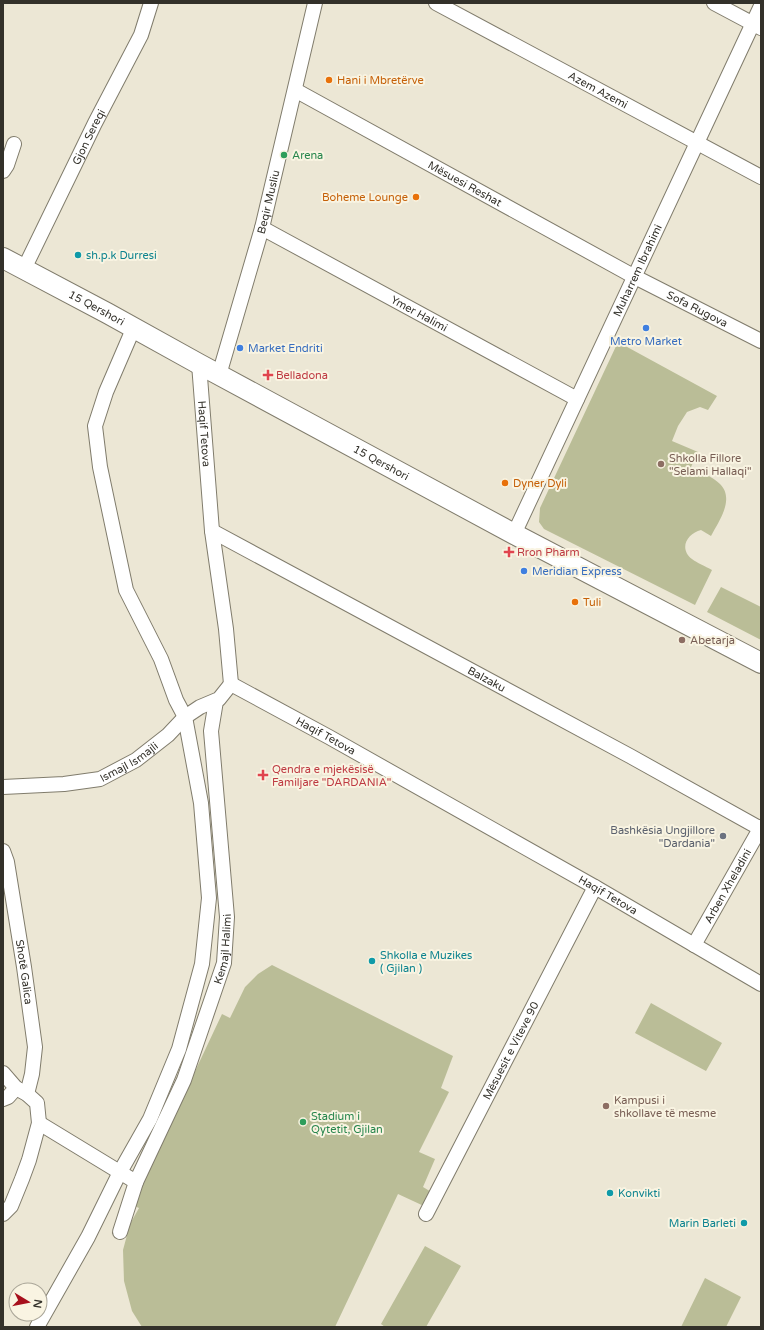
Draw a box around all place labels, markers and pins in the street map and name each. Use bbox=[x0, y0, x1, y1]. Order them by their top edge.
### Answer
place label: Hani i Mbretërve bbox=[337, 74, 424, 87]
marker: Hani i Mbretërve bbox=[324, 75, 334, 85]
place label: Arena bbox=[292, 149, 323, 162]
marker: Arena bbox=[279, 150, 289, 160]
place label: Boheme Lounge bbox=[322, 191, 408, 204]
marker: Boheme Lounge bbox=[411, 192, 421, 202]
place label: sh.p.k Durresi bbox=[86, 249, 157, 262]
marker: sh.p.k Durresi bbox=[73, 250, 83, 260]
marker: Metro Market bbox=[641, 323, 651, 333]
place label: Metro Market bbox=[610, 335, 682, 348]
place label: Market Endriti bbox=[248, 342, 323, 355]
marker: Market Endriti bbox=[235, 343, 245, 353]
place label: Belladona bbox=[276, 369, 328, 382]
marker: Belladona bbox=[263, 370, 273, 380]
place label: Shkolla Fillore "Selami Hallaqi" bbox=[669, 452, 752, 478]
marker: Shkolla Fillore "Selami Hallaqi" bbox=[656, 459, 666, 469]
place label: Dyner Dyli bbox=[513, 477, 567, 490]
marker: Dyner Dyli bbox=[500, 478, 510, 488]
place label: Rron Pharm bbox=[517, 546, 580, 559]
marker: Rron Pharm bbox=[504, 547, 514, 557]
place label: Meridian Express bbox=[532, 565, 622, 578]
marker: Meridian Express bbox=[519, 566, 529, 576]
place label: Tuli bbox=[583, 596, 601, 609]
marker: Tuli bbox=[570, 597, 580, 607]
place label: Abetarja bbox=[690, 634, 735, 647]
marker: Abetarja bbox=[677, 635, 687, 645]
place label: Qendra e mjekësisë Familjare "DARDANIA" bbox=[272, 763, 391, 789]
marker: Qendra e mjekësisë Familjare "DARDANIA" bbox=[257, 769, 269, 781]
place label: Bashkësia Ungjillore "Dardania" bbox=[610, 824, 715, 850]
marker: Bashkësia Ungjillore "Dardania" bbox=[718, 831, 728, 841]
place label: Shkolla e Muzikes ( Gjilan ) bbox=[380, 949, 472, 975]
marker: Shkolla e Muzikes ( Gjilan ) bbox=[367, 956, 377, 966]
place label: Kampusi i shkollave të mesme bbox=[614, 1094, 716, 1120]
marker: Kampusi i shkollave të mesme bbox=[601, 1101, 611, 1111]
place label: Stadium i Qytetit, Gjilan bbox=[311, 1110, 383, 1136]
marker: Stadium i Qytetit, Gjilan bbox=[298, 1117, 308, 1127]
place label: Konvikti bbox=[618, 1187, 660, 1200]
marker: Konvikti bbox=[605, 1188, 615, 1198]
place label: Marin Barleti bbox=[669, 1217, 736, 1230]
marker: Marin Barleti bbox=[739, 1218, 749, 1228]

